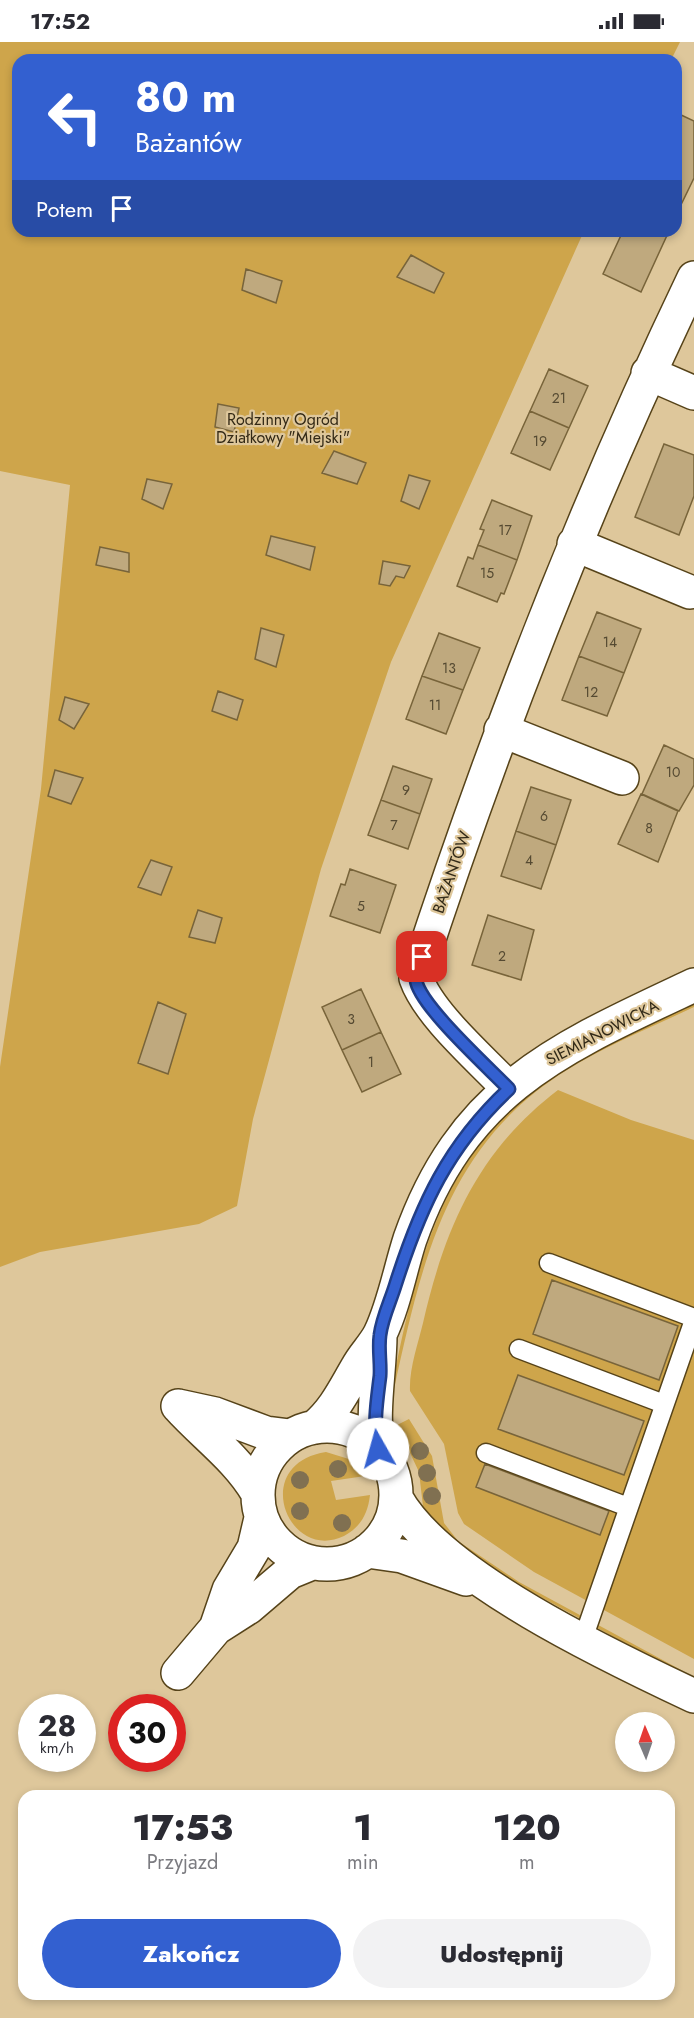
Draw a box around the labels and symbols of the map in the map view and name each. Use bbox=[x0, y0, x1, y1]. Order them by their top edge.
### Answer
house number: 21 bbox=[552, 388, 566, 408]
park label: Rodzinny Ogród Działkowy "Miejski" bbox=[216, 408, 350, 449]
house number: 19 bbox=[533, 431, 547, 451]
house number: 17 bbox=[498, 520, 512, 540]
house number: 15 bbox=[480, 563, 494, 583]
house number: 14 bbox=[603, 632, 617, 652]
house number: 13 bbox=[442, 658, 456, 678]
house number: 12 bbox=[584, 682, 598, 702]
house number: 11 bbox=[429, 695, 441, 715]
house number: 10 bbox=[666, 762, 680, 782]
house number: 9 bbox=[402, 780, 410, 800]
house number: 6 bbox=[540, 806, 548, 826]
house number: 7 bbox=[390, 815, 398, 835]
house number: 8 bbox=[645, 818, 653, 838]
street label: BAŻANTÓW bbox=[427, 828, 476, 916]
house number: 4 bbox=[525, 850, 533, 870]
house number: 5 bbox=[357, 896, 365, 916]
pin bbox=[396, 931, 447, 982]
house number: 2 bbox=[498, 946, 506, 966]
street label: SIEMIANOWICKA bbox=[542, 994, 663, 1071]
house number: 3 bbox=[347, 1009, 355, 1029]
house number: 1 bbox=[368, 1052, 374, 1072]
position arrow bbox=[346, 1417, 410, 1481]
speed limit sign: 30 bbox=[108, 1694, 186, 1772]
north arrow bbox=[615, 1712, 675, 1772]

